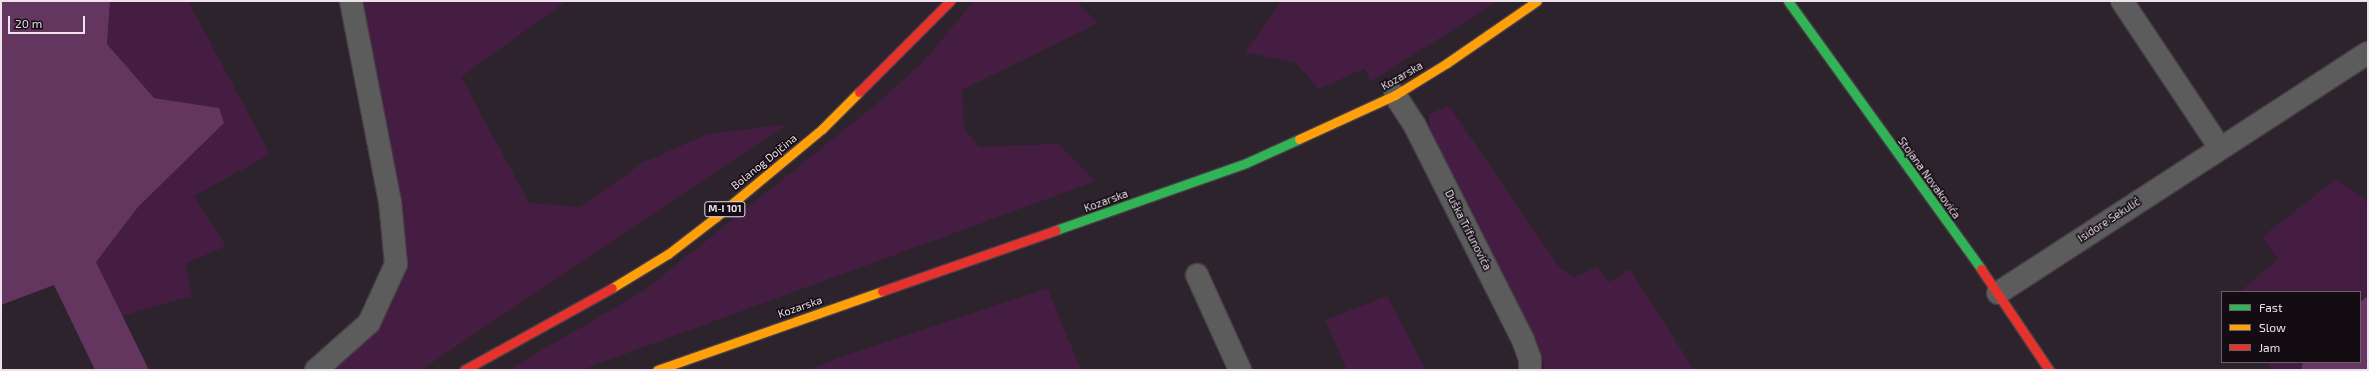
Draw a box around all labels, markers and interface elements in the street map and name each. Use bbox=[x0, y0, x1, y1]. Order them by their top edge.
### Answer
scale bar bbox=[10, 8, 87, 34]
text: 20 m bbox=[15, 16, 42, 30]
street label: Kozarska bbox=[1379, 59, 1425, 93]
street label: Bolanog Dojčina bbox=[729, 132, 799, 192]
street label: Stojana Novakovića bbox=[1895, 135, 1963, 221]
street label: Kozarska bbox=[1082, 187, 1130, 215]
street label: Duška Trifunovića bbox=[1442, 187, 1494, 273]
street label: Isidore Sekulić bbox=[2075, 195, 2143, 245]
road number: M-I 101 bbox=[704, 201, 746, 217]
legend bbox=[2221, 291, 2361, 363]
street label: Kozarska bbox=[776, 293, 824, 321]
text: Fast bbox=[2259, 300, 2282, 314]
text: Slow bbox=[2259, 320, 2286, 334]
text: Jam bbox=[2259, 340, 2280, 354]

